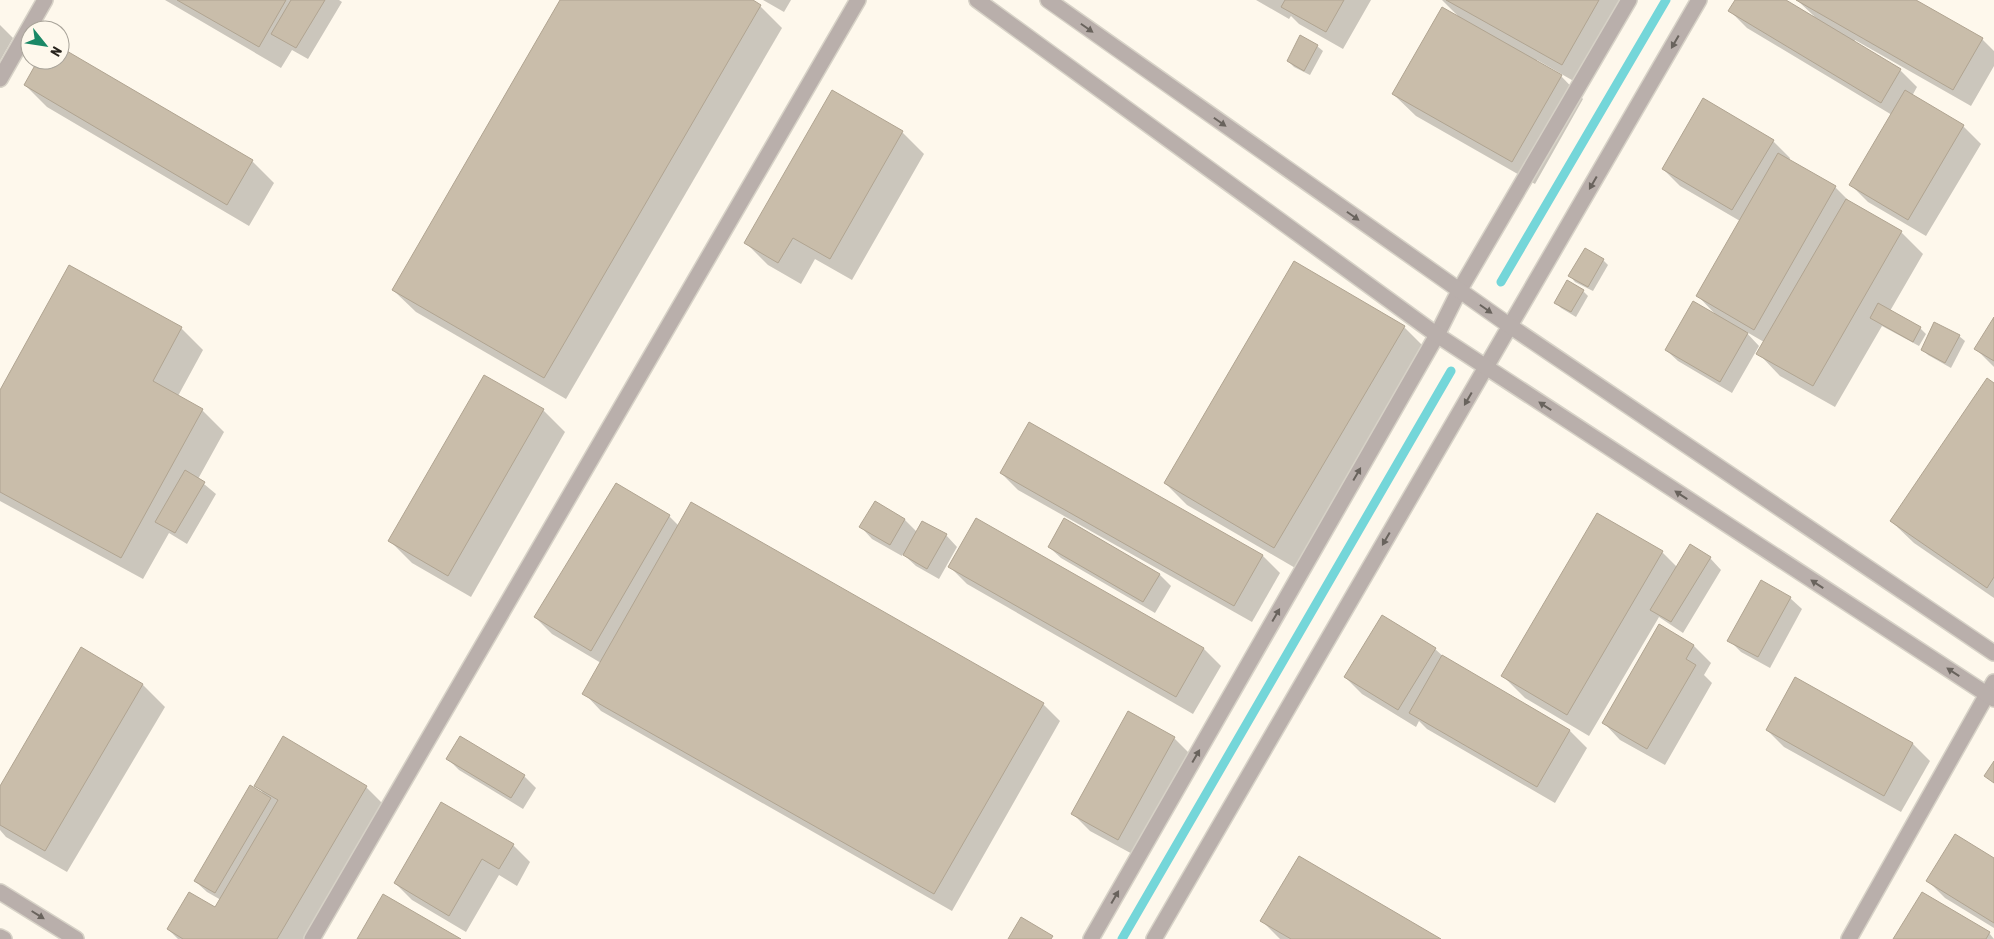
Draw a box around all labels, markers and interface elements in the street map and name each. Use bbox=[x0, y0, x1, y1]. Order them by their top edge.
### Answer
north arrow bbox=[20, 20, 70, 70]
one-way arrow bbox=[1081, 23, 1094, 33]
one-way arrow bbox=[1670, 36, 1679, 49]
text: N bbox=[47, 44, 65, 59]
one-way arrow bbox=[1213, 117, 1227, 127]
one-way arrow bbox=[1588, 176, 1597, 189]
one-way arrow bbox=[1346, 211, 1360, 221]
one-way arrow bbox=[1479, 304, 1493, 314]
one-way arrow bbox=[1463, 392, 1472, 405]
one-way arrow bbox=[1539, 401, 1552, 410]
one-way arrow bbox=[1353, 467, 1362, 480]
one-way arrow bbox=[1675, 490, 1688, 499]
one-way arrow bbox=[1382, 532, 1390, 547]
one-way arrow bbox=[1811, 579, 1824, 588]
one-way arrow bbox=[1272, 608, 1281, 621]
one-way arrow bbox=[1947, 668, 1960, 677]
one-way arrow bbox=[1191, 749, 1200, 762]
one-way arrow bbox=[1110, 890, 1119, 903]
one-way arrow bbox=[31, 911, 45, 920]

